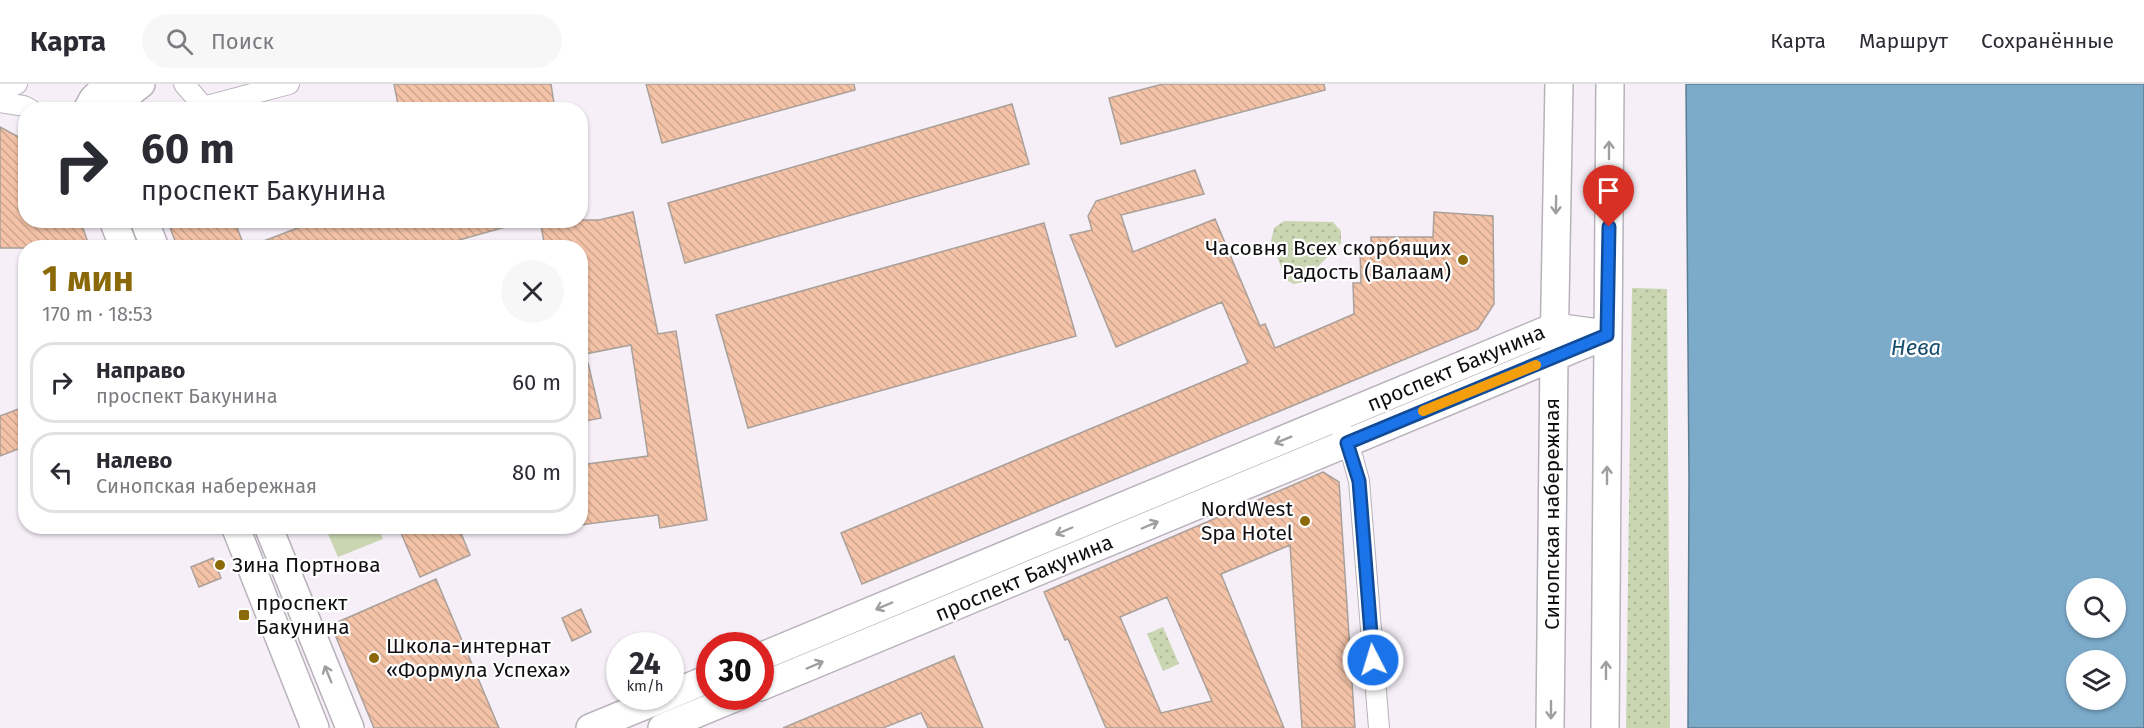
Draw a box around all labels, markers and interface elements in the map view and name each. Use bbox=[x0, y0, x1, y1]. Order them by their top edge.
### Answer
search box bbox=[142, 14, 562, 68]
text: Карта bbox=[30, 25, 106, 58]
icon: search bbox=[163, 25, 196, 58]
text: Поиск bbox=[211, 28, 274, 55]
text: Карта bbox=[1770, 28, 1826, 54]
text: Маршрут bbox=[1859, 28, 1948, 54]
text: Сохранённые bbox=[1981, 28, 2114, 54]
text: 60 m bbox=[141, 124, 235, 174]
icon: right bbox=[42, 126, 120, 204]
one-way arrow bbox=[1603, 141, 1615, 161]
pin bbox=[1583, 165, 1634, 227]
icon: arrive bbox=[1592, 174, 1625, 207]
text: проспект Бакунина bbox=[141, 175, 386, 207]
one-way arrow bbox=[1550, 195, 1562, 215]
place label: Часовня Всех скорбящих Радость (Валаам) bbox=[1206, 235, 1452, 285]
marker: Часовня Всех скорбящих Радость (Валаам) bbox=[1456, 253, 1470, 267]
text: 1 мин bbox=[42, 257, 134, 301]
button: close bbox=[501, 260, 564, 323]
text: 170 m · 18:53 bbox=[42, 302, 153, 326]
street label: проспект Бакунина bbox=[1363, 319, 1549, 417]
water label: Нева bbox=[1891, 334, 1941, 361]
text: Направо bbox=[96, 357, 185, 384]
icon: right bbox=[45, 366, 78, 399]
text: 60 m bbox=[512, 369, 561, 396]
text: проспект Бакунина bbox=[96, 384, 278, 408]
street label: Синопская набережная bbox=[1539, 398, 1565, 630]
one-way arrow bbox=[1274, 435, 1292, 446]
text: Налево bbox=[96, 447, 172, 474]
icon: left bbox=[45, 456, 78, 489]
text: 80 m bbox=[512, 459, 561, 486]
one-way arrow bbox=[1601, 465, 1613, 485]
text: Синопская набережная bbox=[96, 474, 317, 498]
place label: NordWest Spa Hotel bbox=[1200, 496, 1293, 546]
marker: NordWest Spa Hotel bbox=[1298, 514, 1312, 528]
one-way arrow bbox=[1140, 519, 1158, 530]
one-way arrow bbox=[1055, 526, 1073, 537]
street label: проспект Бакунина bbox=[931, 529, 1117, 627]
place label: Зина Портнова bbox=[232, 552, 381, 578]
marker: Зина Портнова bbox=[213, 558, 227, 572]
map controls bbox=[2066, 578, 2126, 710]
button: search bbox=[2066, 578, 2126, 638]
place label: проспект Бакунина bbox=[256, 590, 350, 640]
one-way arrow bbox=[875, 601, 893, 612]
marker: проспект Бакунина bbox=[237, 608, 251, 622]
position arrow bbox=[1341, 628, 1405, 692]
speed limit sign: 30 bbox=[696, 632, 774, 710]
place label: Школа-интернат «Формула Успеха» bbox=[386, 633, 571, 683]
text: 24 bbox=[629, 646, 661, 682]
button: layers bbox=[2066, 650, 2126, 710]
marker: Школа-интернат «Формула Успеха» bbox=[367, 651, 381, 665]
one-way arrow bbox=[805, 658, 823, 670]
one-way arrow bbox=[1600, 660, 1612, 680]
one-way arrow bbox=[322, 665, 333, 684]
text: km/h bbox=[626, 677, 664, 695]
one-way arrow bbox=[1545, 699, 1556, 719]

